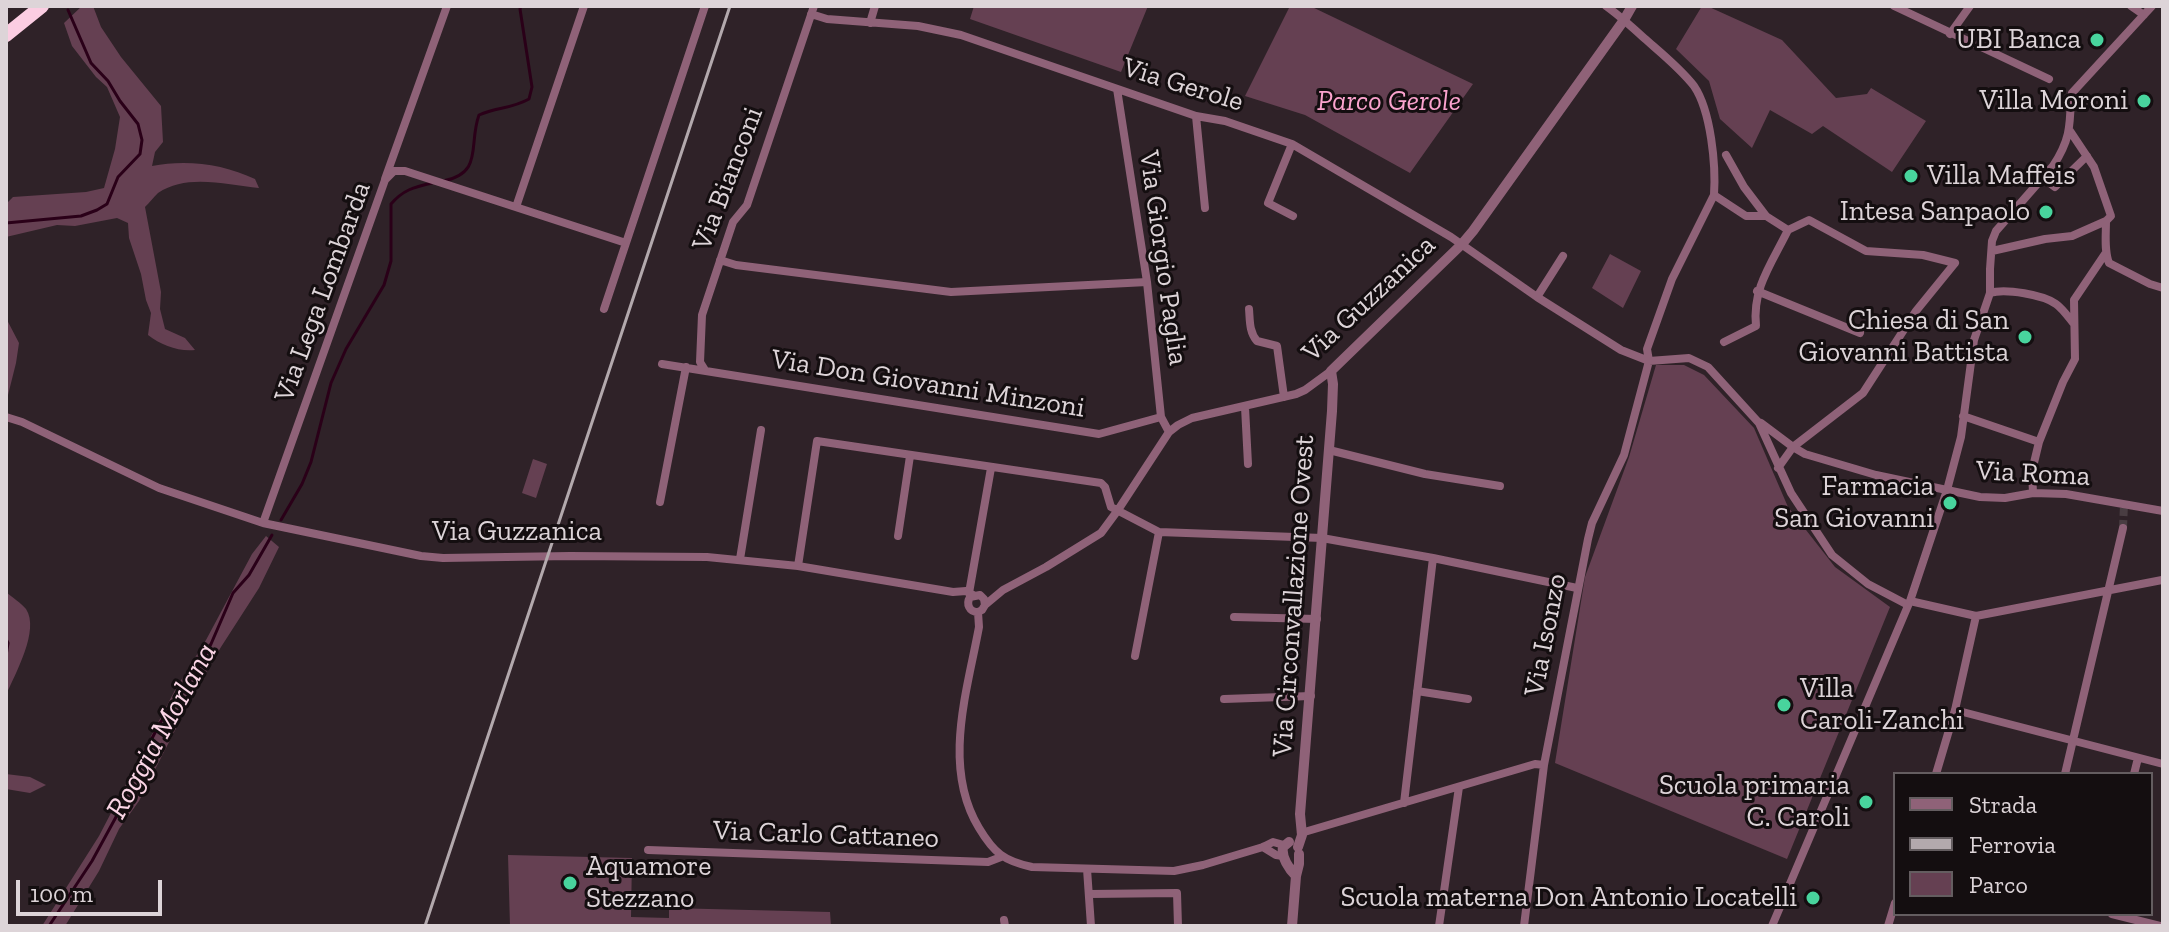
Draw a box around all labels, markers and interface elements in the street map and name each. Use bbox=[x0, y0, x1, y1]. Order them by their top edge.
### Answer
place label: UBI Banca bbox=[1956, 23, 2081, 57]
marker: UBI Banca bbox=[2088, 31, 2106, 49]
street label: Via Gerole bbox=[1119, 51, 1247, 119]
place label: Villa Moroni bbox=[1979, 84, 2128, 118]
park label: Parco Gerole bbox=[1317, 85, 1461, 119]
marker: Villa Moroni bbox=[2135, 92, 2153, 110]
street label: Via Bianconi bbox=[685, 103, 771, 255]
street label: Via Giorgio Paglia bbox=[1131, 149, 1195, 367]
place label: Villa Maffeis bbox=[1927, 159, 2075, 193]
marker: Villa Maffeis bbox=[1902, 167, 1920, 185]
street label: Via Lega Lombarda bbox=[268, 177, 378, 407]
place label: Intesa Sanpaolo bbox=[1840, 195, 2030, 229]
marker: Intesa Sanpaolo bbox=[2037, 203, 2055, 221]
street label: Via Guzzanica bbox=[1295, 229, 1443, 369]
place label: Chiesa di San Giovanni Battista bbox=[1799, 304, 2009, 370]
marker: Chiesa di San Giovanni Battista bbox=[2016, 328, 2034, 346]
street label: Via Don Giovanni Minzoni bbox=[769, 343, 1087, 425]
street label: Via Circonvallazione Ovest bbox=[1266, 434, 1322, 758]
street label: Via Roma bbox=[1975, 454, 2091, 494]
place label: Farmacia San Giovanni bbox=[1774, 470, 1934, 536]
marker: Farmacia San Giovanni bbox=[1941, 494, 1959, 512]
street label: Via Guzzanica bbox=[432, 515, 602, 549]
street label: Via Isonzo bbox=[1518, 571, 1574, 699]
water label: Roggia Morlana bbox=[99, 637, 225, 825]
place label: Villa Caroli-Zanchi bbox=[1800, 672, 1964, 738]
marker: Villa Caroli-Zanchi bbox=[1775, 696, 1793, 714]
place label: Scuola primaria C. Caroli bbox=[1659, 769, 1850, 835]
legend bbox=[1893, 772, 2153, 916]
text: Strada bbox=[1969, 790, 2037, 819]
marker: Scuola primaria C. Caroli bbox=[1857, 793, 1875, 811]
street label: Via Carlo Cattaneo bbox=[712, 814, 940, 856]
text: Ferrovia bbox=[1969, 830, 2056, 859]
place label: Aquamore Stezzano bbox=[586, 850, 711, 916]
scale bar bbox=[20, 864, 166, 914]
text: Parco bbox=[1969, 870, 2028, 899]
marker: Aquamore Stezzano bbox=[561, 874, 579, 892]
text: 100 m bbox=[30, 879, 93, 908]
place label: Scuola materna Don Antonio Locatelli bbox=[1340, 881, 1797, 915]
marker: Scuola materna Don Antonio Locatelli bbox=[1804, 889, 1822, 907]

